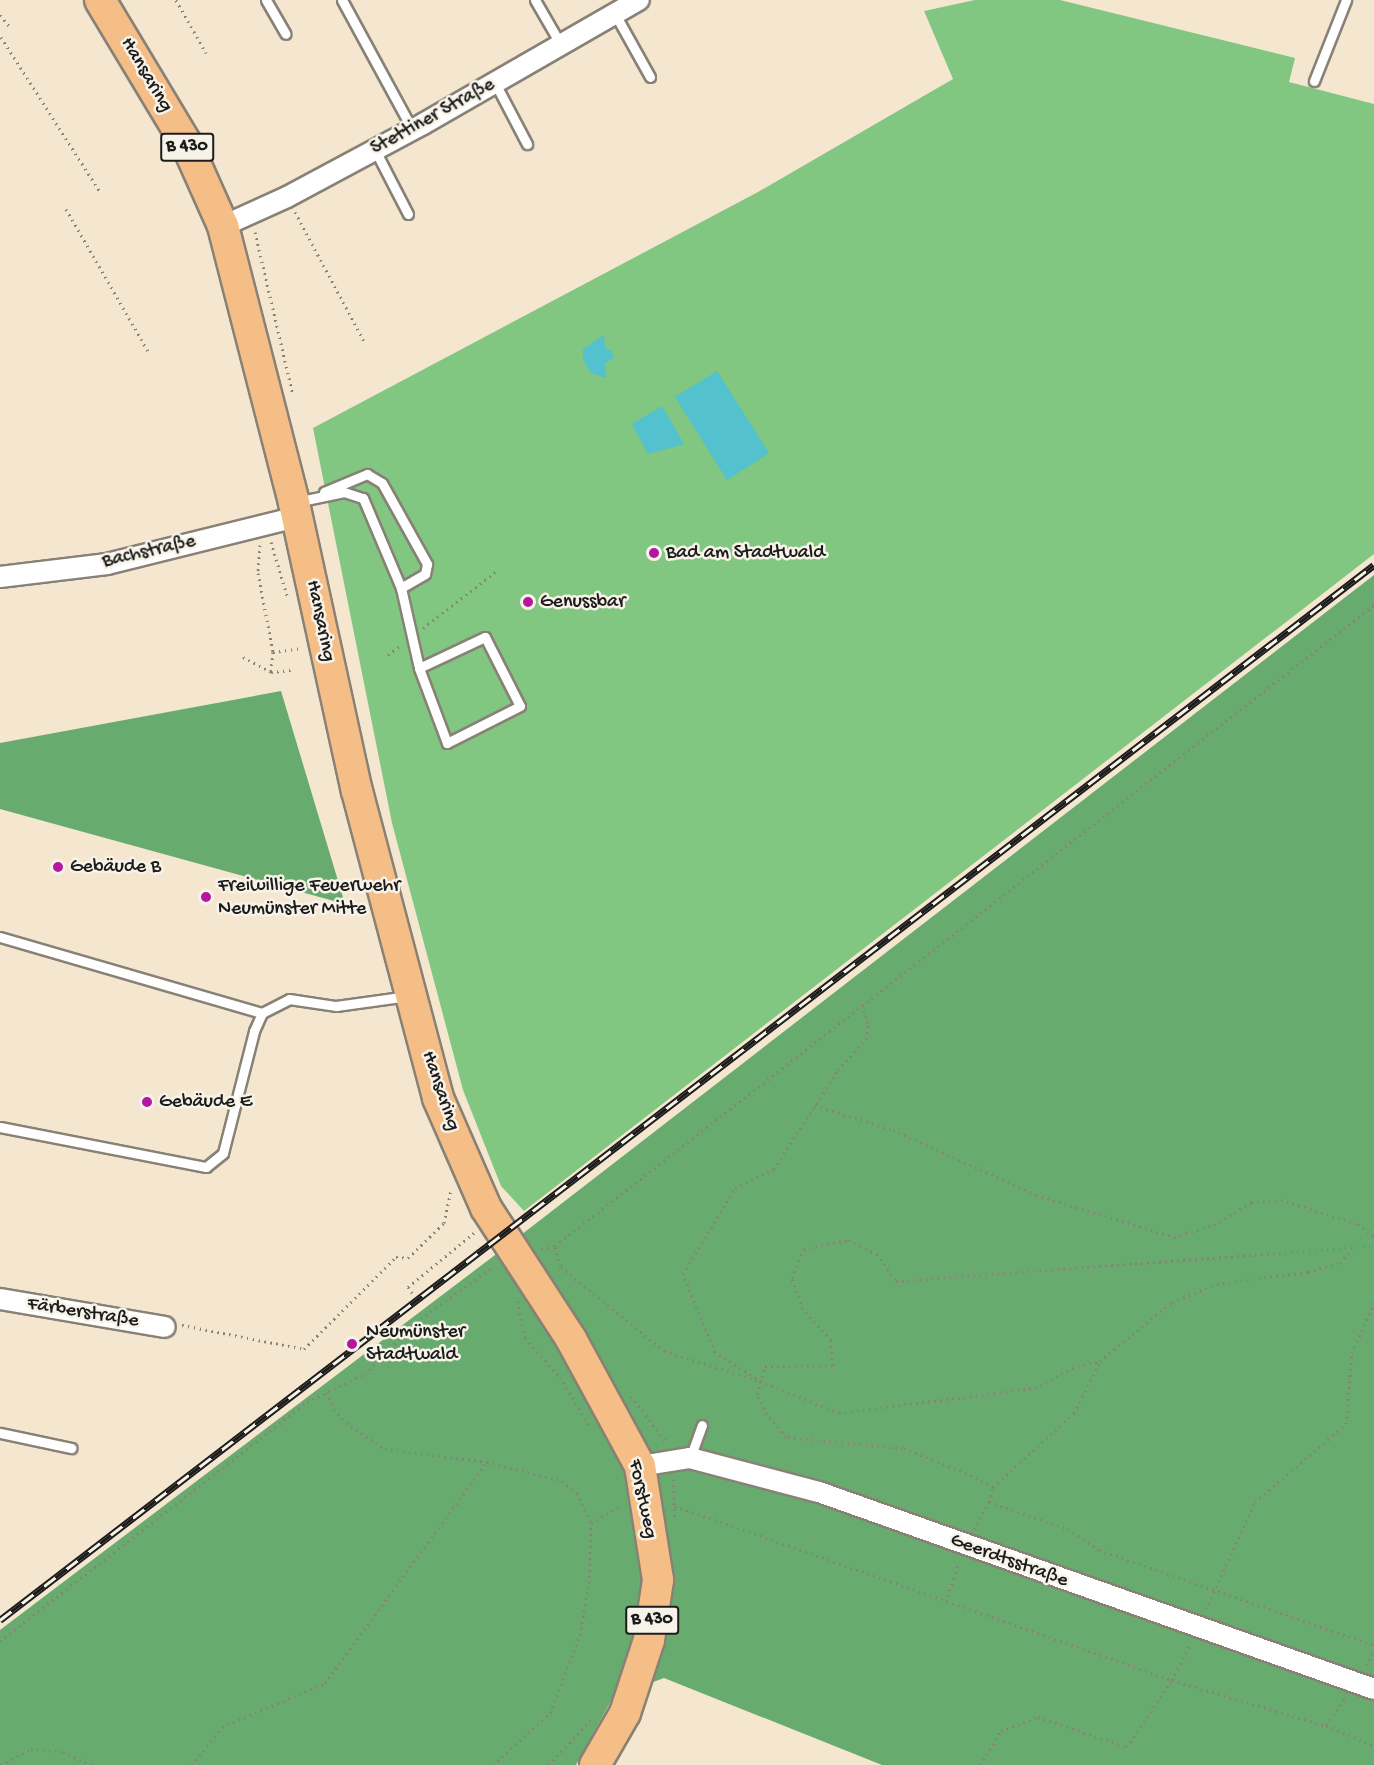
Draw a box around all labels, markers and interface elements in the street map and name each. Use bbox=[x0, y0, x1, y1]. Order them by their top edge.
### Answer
street label: Hansaring bbox=[114, 33, 178, 117]
street label: Stettiner Straße bbox=[367, 73, 499, 161]
road number: B 430 bbox=[160, 132, 214, 162]
street label: Bachstraße bbox=[100, 530, 198, 574]
place label: Bad am Stadtwald bbox=[666, 541, 825, 565]
marker: Bad am Stadtwald bbox=[647, 546, 661, 560]
street label: Hansaring bbox=[300, 578, 340, 664]
place label: Genussbar bbox=[540, 590, 625, 614]
marker: Genussbar bbox=[521, 595, 535, 609]
place label: Gebäude B bbox=[70, 855, 161, 879]
marker: Gebäude B bbox=[51, 860, 65, 874]
place label: Freiwillige Feuerwehr Neumünster Mitte bbox=[218, 874, 400, 921]
marker: Freiwillige Feuerwehr Neumünster Mitte bbox=[199, 890, 213, 904]
street label: Hansaring bbox=[415, 1048, 465, 1134]
place label: Gebäude E bbox=[159, 1090, 252, 1114]
marker: Gebäude E bbox=[140, 1095, 154, 1109]
street label: Färberstraße bbox=[26, 1292, 140, 1334]
place label: Neumünster Stadtwald bbox=[366, 1320, 465, 1367]
marker: Neumünster Stadtwald bbox=[343, 1335, 361, 1353]
street label: Forstweg bbox=[622, 1457, 662, 1541]
street label: Geerdtsstraße bbox=[947, 1529, 1071, 1593]
road number: B 430 bbox=[625, 1605, 679, 1635]

